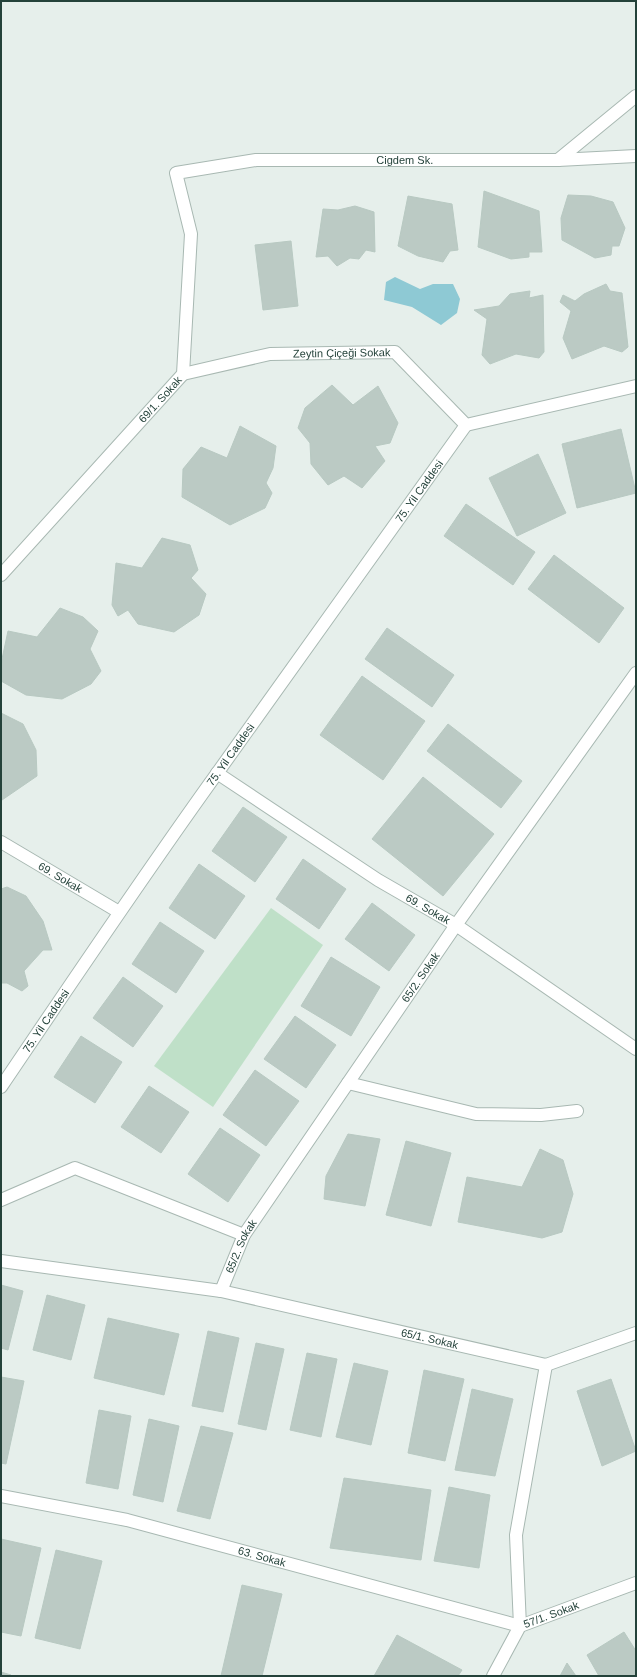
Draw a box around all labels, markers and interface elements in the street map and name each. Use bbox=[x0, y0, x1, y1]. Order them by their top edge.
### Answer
street label: Cigdem Sk. bbox=[376, 154, 433, 166]
street label: Zeytin Çiçeği Sokak bbox=[293, 346, 391, 360]
street label: 69/1. Sokak bbox=[136, 373, 184, 425]
street label: 75. Yil Caddesi bbox=[393, 458, 445, 524]
street label: 75. Yil Caddesi bbox=[204, 721, 257, 788]
street label: 69. Sokak bbox=[36, 860, 85, 895]
street label: 69. Sokak bbox=[404, 891, 453, 927]
street label: 65/2. Sokak bbox=[399, 949, 442, 1004]
street label: 75. Yil Caddesi bbox=[20, 987, 71, 1055]
street label: 65/2. Sokak bbox=[223, 1217, 259, 1275]
street label: 65/1. Sokak bbox=[400, 1326, 460, 1351]
street label: 63. Sokak bbox=[237, 1544, 288, 1569]
street label: 57/1. Sokak bbox=[522, 1599, 581, 1630]

